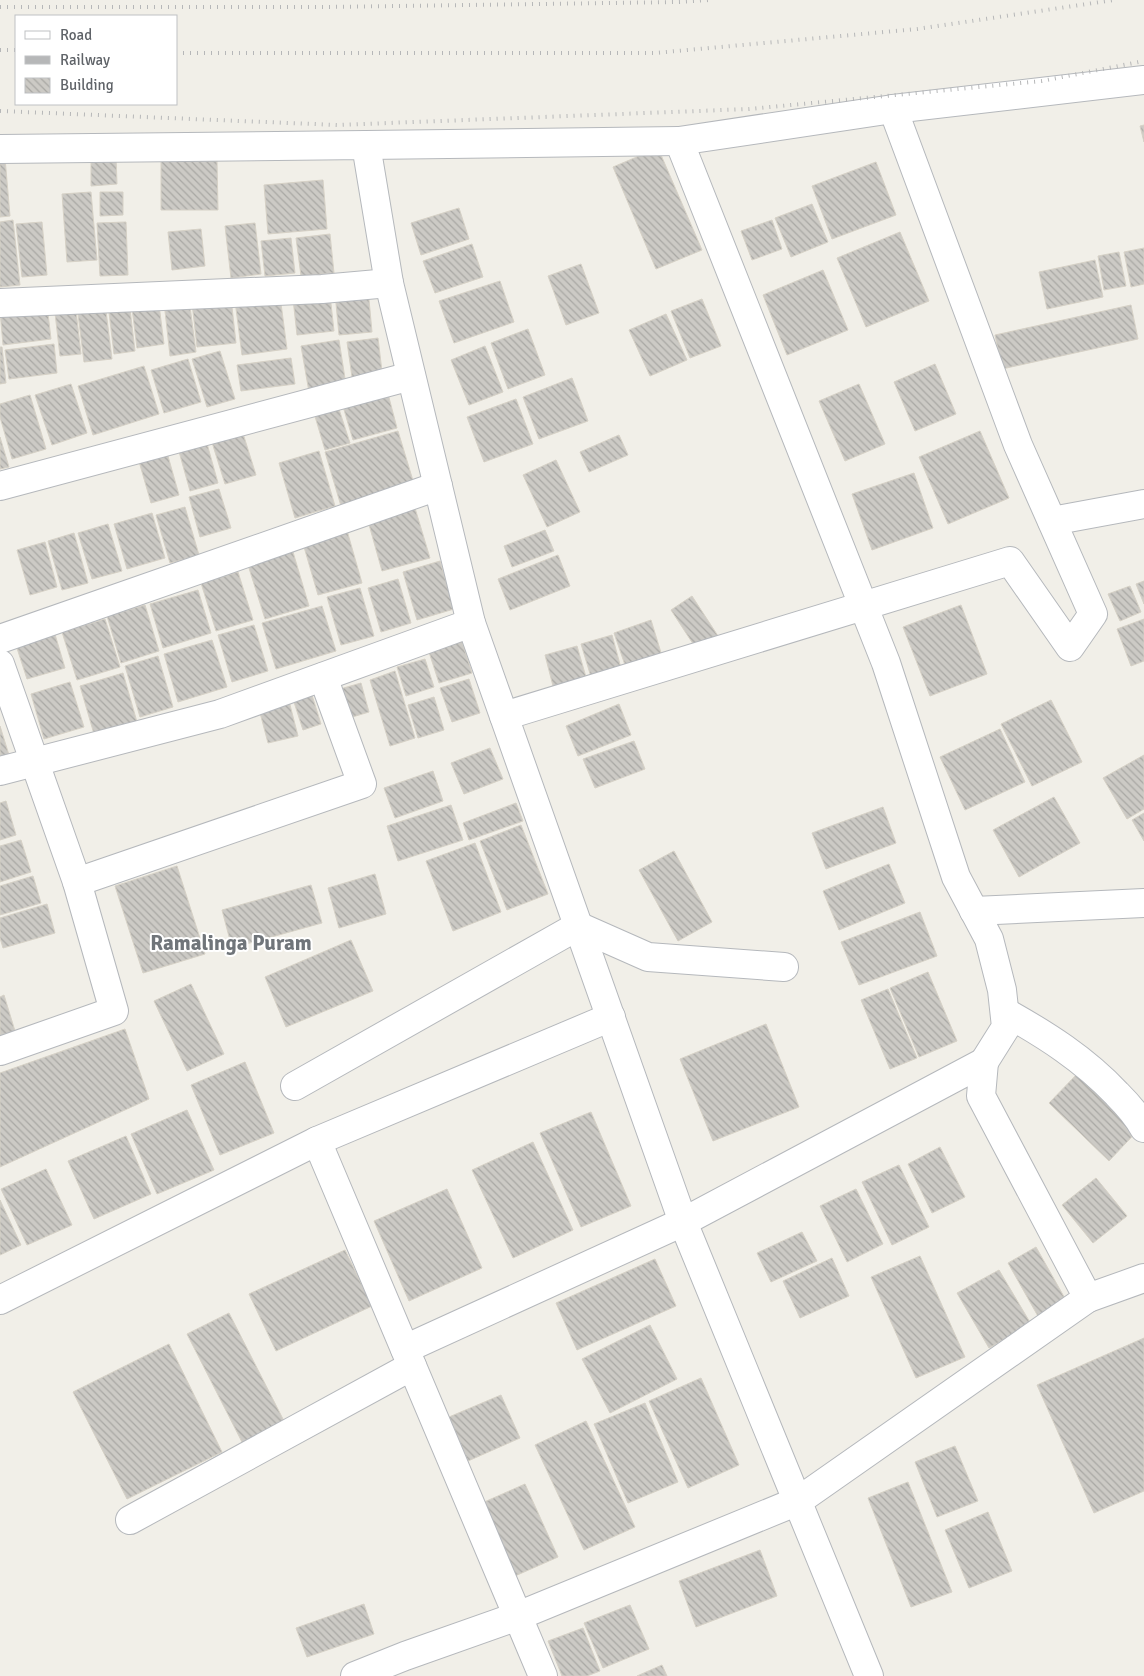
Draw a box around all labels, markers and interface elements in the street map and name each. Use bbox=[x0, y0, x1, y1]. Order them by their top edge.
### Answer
legend bbox=[15, 15, 178, 105]
text: Road bbox=[60, 26, 92, 44]
text: Railway bbox=[60, 51, 110, 69]
text: Building bbox=[60, 76, 114, 94]
district label: Ramalinga Puram bbox=[150, 930, 312, 956]

